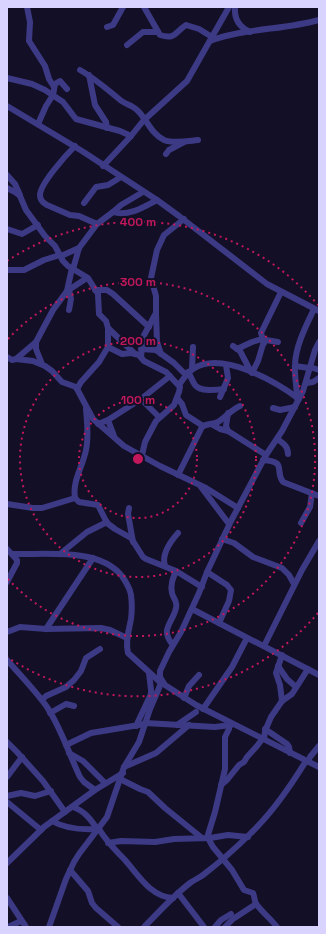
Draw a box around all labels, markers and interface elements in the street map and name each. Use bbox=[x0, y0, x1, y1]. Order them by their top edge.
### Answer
text: 400 m bbox=[120, 214, 156, 230]
text: 300 m bbox=[120, 274, 156, 290]
text: 200 m bbox=[120, 333, 156, 349]
text: 100 m bbox=[121, 392, 155, 408]
centre of rings bbox=[131, 452, 145, 466]

